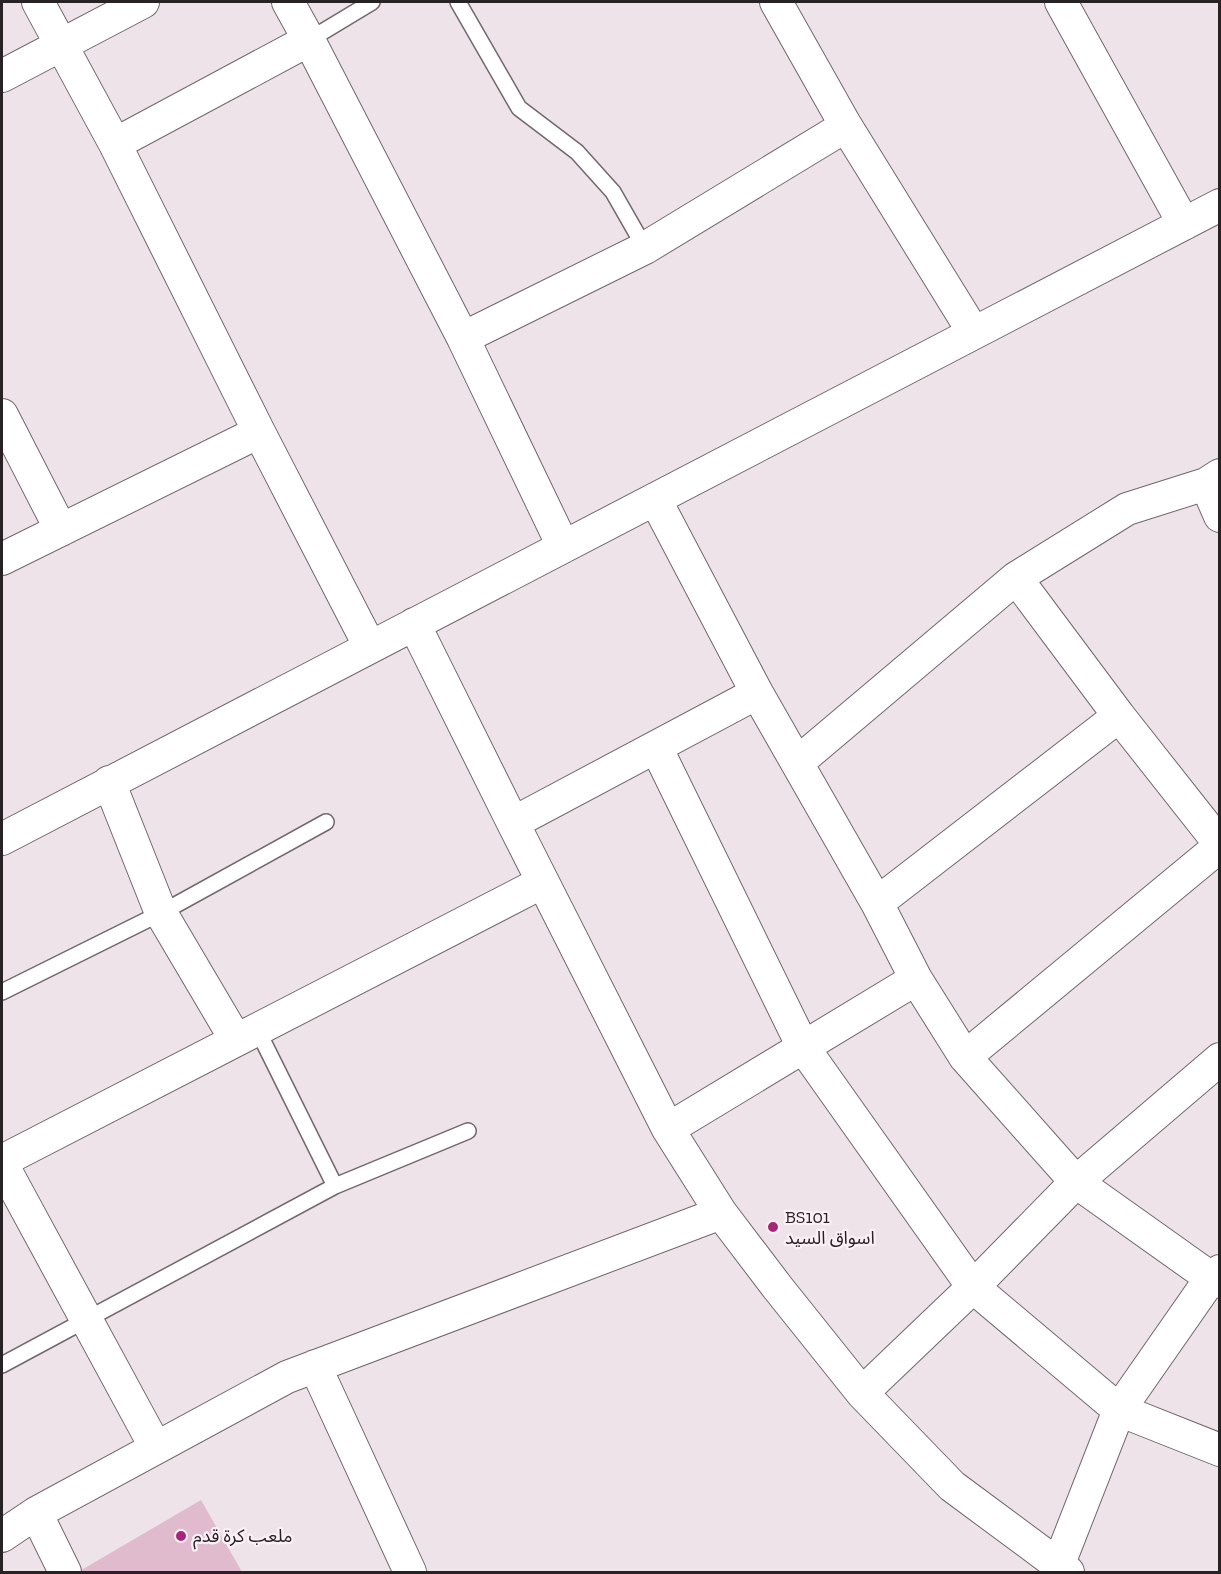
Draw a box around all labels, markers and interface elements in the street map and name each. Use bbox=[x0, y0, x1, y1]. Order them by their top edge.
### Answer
place label: BS101 اسواق السيد bbox=[785, 1206, 875, 1249]
marker: BS101 اسواق السيد bbox=[766, 1220, 780, 1234]
place label: ملعب كرة قدم bbox=[193, 1525, 293, 1550]
marker: ملعب كرة قدم bbox=[174, 1529, 188, 1543]

